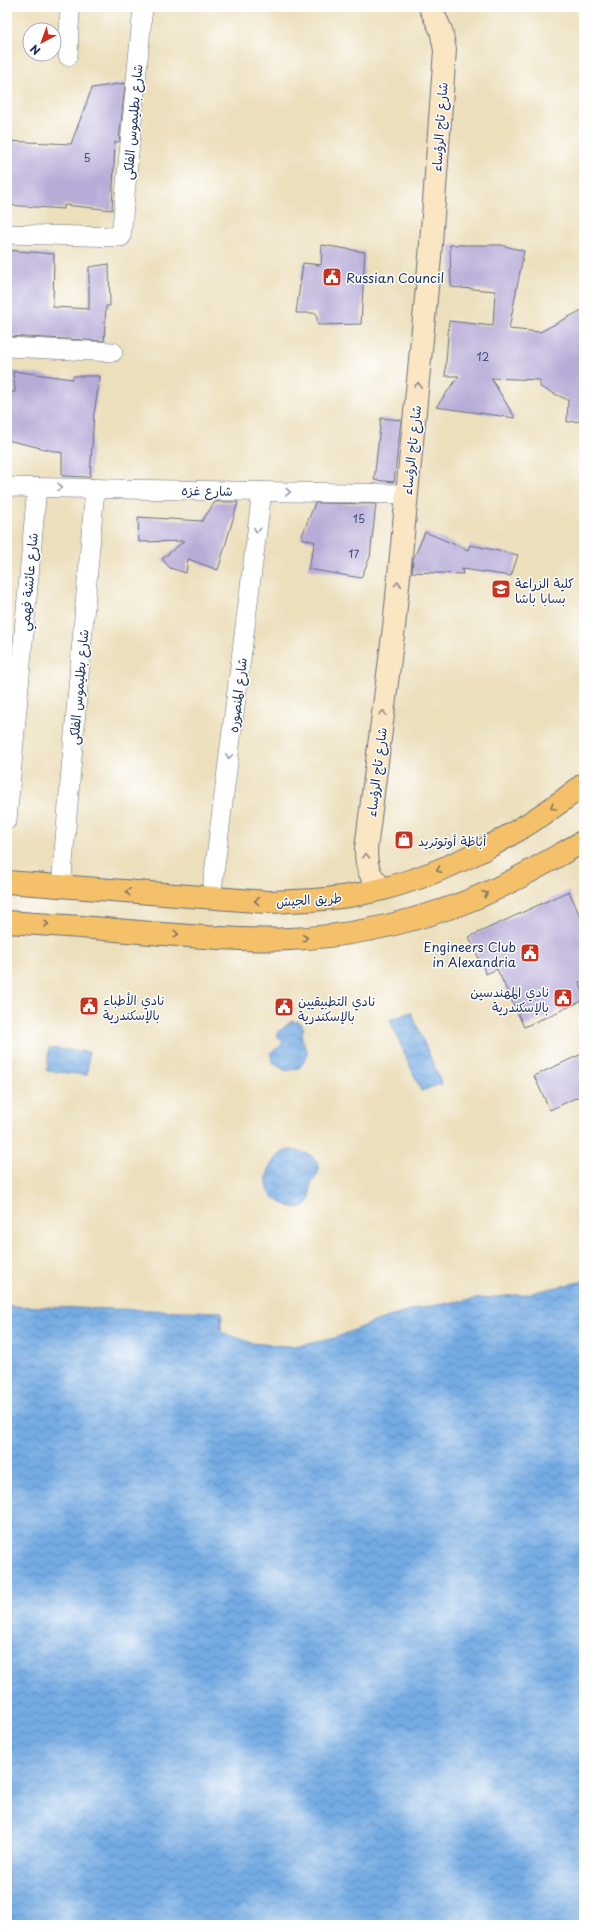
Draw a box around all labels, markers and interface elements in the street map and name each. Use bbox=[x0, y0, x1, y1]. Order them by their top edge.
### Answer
north arrow bbox=[22, 22, 62, 62]
text: N bbox=[26, 40, 44, 59]
street label: شارع بطليموس الفلكى bbox=[117, 64, 148, 181]
street label: شارع تاج الرؤساء bbox=[426, 81, 453, 173]
house number: 5 bbox=[83, 149, 91, 166]
public building icon: Russian Council bbox=[321, 266, 343, 288]
place label: Russian Council bbox=[346, 268, 444, 287]
house number: 12 bbox=[477, 348, 490, 365]
one-way arrow bbox=[413, 382, 422, 388]
street label: شارع تاج الرؤساء bbox=[397, 404, 426, 496]
street label: شارع غزه bbox=[181, 480, 233, 501]
one-way arrow bbox=[57, 483, 63, 492]
one-way arrow bbox=[285, 488, 291, 496]
house number: 15 bbox=[353, 510, 365, 527]
one-way arrow bbox=[253, 527, 262, 533]
street label: شارع عائشة فهمي bbox=[14, 532, 45, 632]
house number: 17 bbox=[349, 545, 360, 562]
place label: كلية الزراعة بسابا باشا bbox=[515, 573, 574, 607]
school or university icon: كلية الزراعة بسابا باشا bbox=[490, 578, 512, 600]
one-way arrow bbox=[394, 581, 403, 587]
street label: شارع بطليموس الفلكى bbox=[63, 629, 94, 746]
street label: شارع المنصوره bbox=[223, 656, 252, 734]
one-way arrow bbox=[378, 710, 387, 716]
street label: شارع تاج الرؤساء bbox=[361, 726, 392, 818]
one-way arrow bbox=[225, 753, 234, 759]
one-way arrow bbox=[550, 802, 557, 809]
shop icon: أباظة أوتوتريد bbox=[393, 829, 415, 851]
place label: أباظة أوتوتريد bbox=[418, 831, 487, 850]
one-way arrow bbox=[362, 853, 370, 859]
one-way arrow bbox=[436, 865, 443, 873]
one-way arrow bbox=[125, 887, 131, 896]
street label: طريق الجيش bbox=[276, 887, 342, 911]
one-way arrow bbox=[481, 890, 488, 898]
one-way arrow bbox=[254, 897, 261, 906]
one-way arrow bbox=[43, 920, 49, 929]
one-way arrow bbox=[172, 930, 179, 939]
one-way arrow bbox=[302, 934, 308, 943]
place label: Engineers Club in Alexandria bbox=[424, 937, 517, 971]
public building icon: Engineers Club in Alexandria bbox=[519, 942, 541, 964]
place label: نادي المهندسين بالإسكندرية bbox=[470, 982, 549, 1016]
public building icon: نادي المهندسين بالإسكندرية bbox=[552, 987, 574, 1009]
place label: نادي الأطباء بالإسكندرية bbox=[103, 990, 164, 1024]
place label: نادي التطبيقيين بالإسكندرية bbox=[298, 991, 375, 1025]
public building icon: نادي الأطباء بالإسكندرية bbox=[78, 995, 100, 1017]
public building icon: نادي التطبيقيين بالإسكندرية bbox=[273, 996, 295, 1018]

